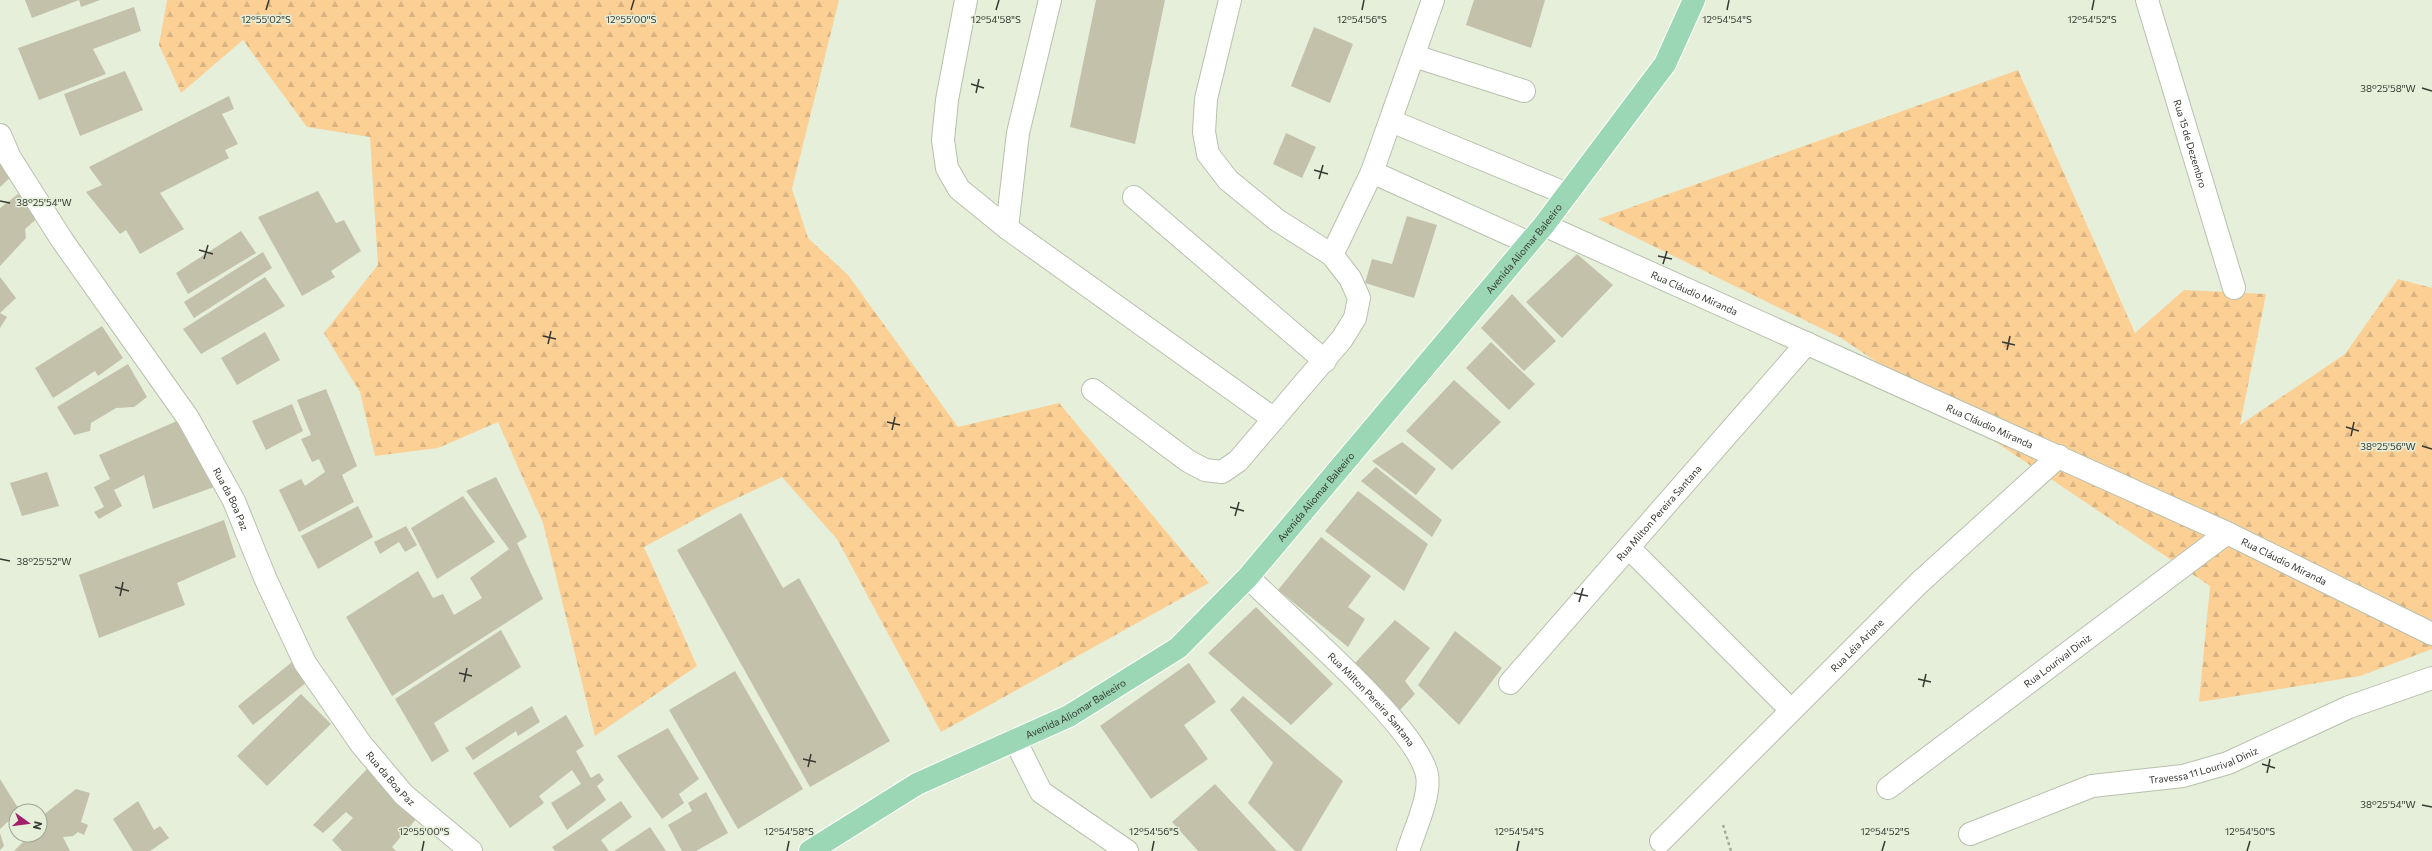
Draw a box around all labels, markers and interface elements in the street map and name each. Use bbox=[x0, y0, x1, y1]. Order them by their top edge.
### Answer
text: 12°55'02"S bbox=[241, 13, 291, 25]
text: 12°55'00"S bbox=[606, 13, 657, 25]
text: 12°54'58"S bbox=[971, 13, 1021, 25]
text: 12°54'56"S bbox=[1337, 13, 1387, 25]
text: 12°54'54"S bbox=[1702, 13, 1752, 25]
text: 12°54'52"S bbox=[2067, 13, 2117, 25]
text: 38°25'58"W bbox=[2360, 82, 2416, 94]
street label: Rua 15 de Dezembro bbox=[2171, 98, 2209, 189]
text: 38°25'54"W bbox=[16, 196, 72, 208]
street label: Avenida Aliomar Baleeiro bbox=[1483, 201, 1564, 296]
street label: Rua Cláudio Miranda bbox=[1649, 268, 1740, 318]
street label: Rua Cláudio Miranda bbox=[1945, 401, 2035, 451]
text: 38°25'56"W bbox=[2360, 440, 2416, 452]
street label: Avenida Aliomar Baleeiro bbox=[1275, 449, 1357, 544]
street label: Rua Milton Pereira Santana bbox=[1614, 462, 1704, 563]
street label: Rua da Boa Paz bbox=[211, 465, 251, 532]
street label: Rua Cláudio Miranda bbox=[2239, 535, 2329, 587]
text: 38°25'52"W bbox=[17, 555, 71, 567]
street label: Rua Léia Ariane bbox=[1828, 616, 1886, 674]
street label: Rua Lourival Diniz bbox=[2021, 631, 2094, 690]
street label: Rua Milton Pereira Santana bbox=[1326, 650, 1418, 749]
street label: Avenida Aliomar Baleeiro bbox=[1023, 676, 1128, 741]
street label: Travessa 11 Lourival Diniz bbox=[2148, 744, 2260, 786]
street label: Rua da Boa Paz bbox=[364, 749, 418, 808]
text: 38°25'54"W bbox=[2360, 798, 2416, 810]
north arrow bbox=[8, 803, 48, 843]
text: N bbox=[31, 820, 45, 831]
text: 12°55'00"S bbox=[399, 825, 450, 837]
text: 12°54'58"S bbox=[764, 825, 814, 837]
text: 12°54'56"S bbox=[1129, 825, 1179, 837]
text: 12°54'54"S bbox=[1494, 825, 1544, 837]
text: 12°54'52"S bbox=[1860, 825, 1910, 837]
text: 12°54'50"S bbox=[2225, 825, 2275, 837]

